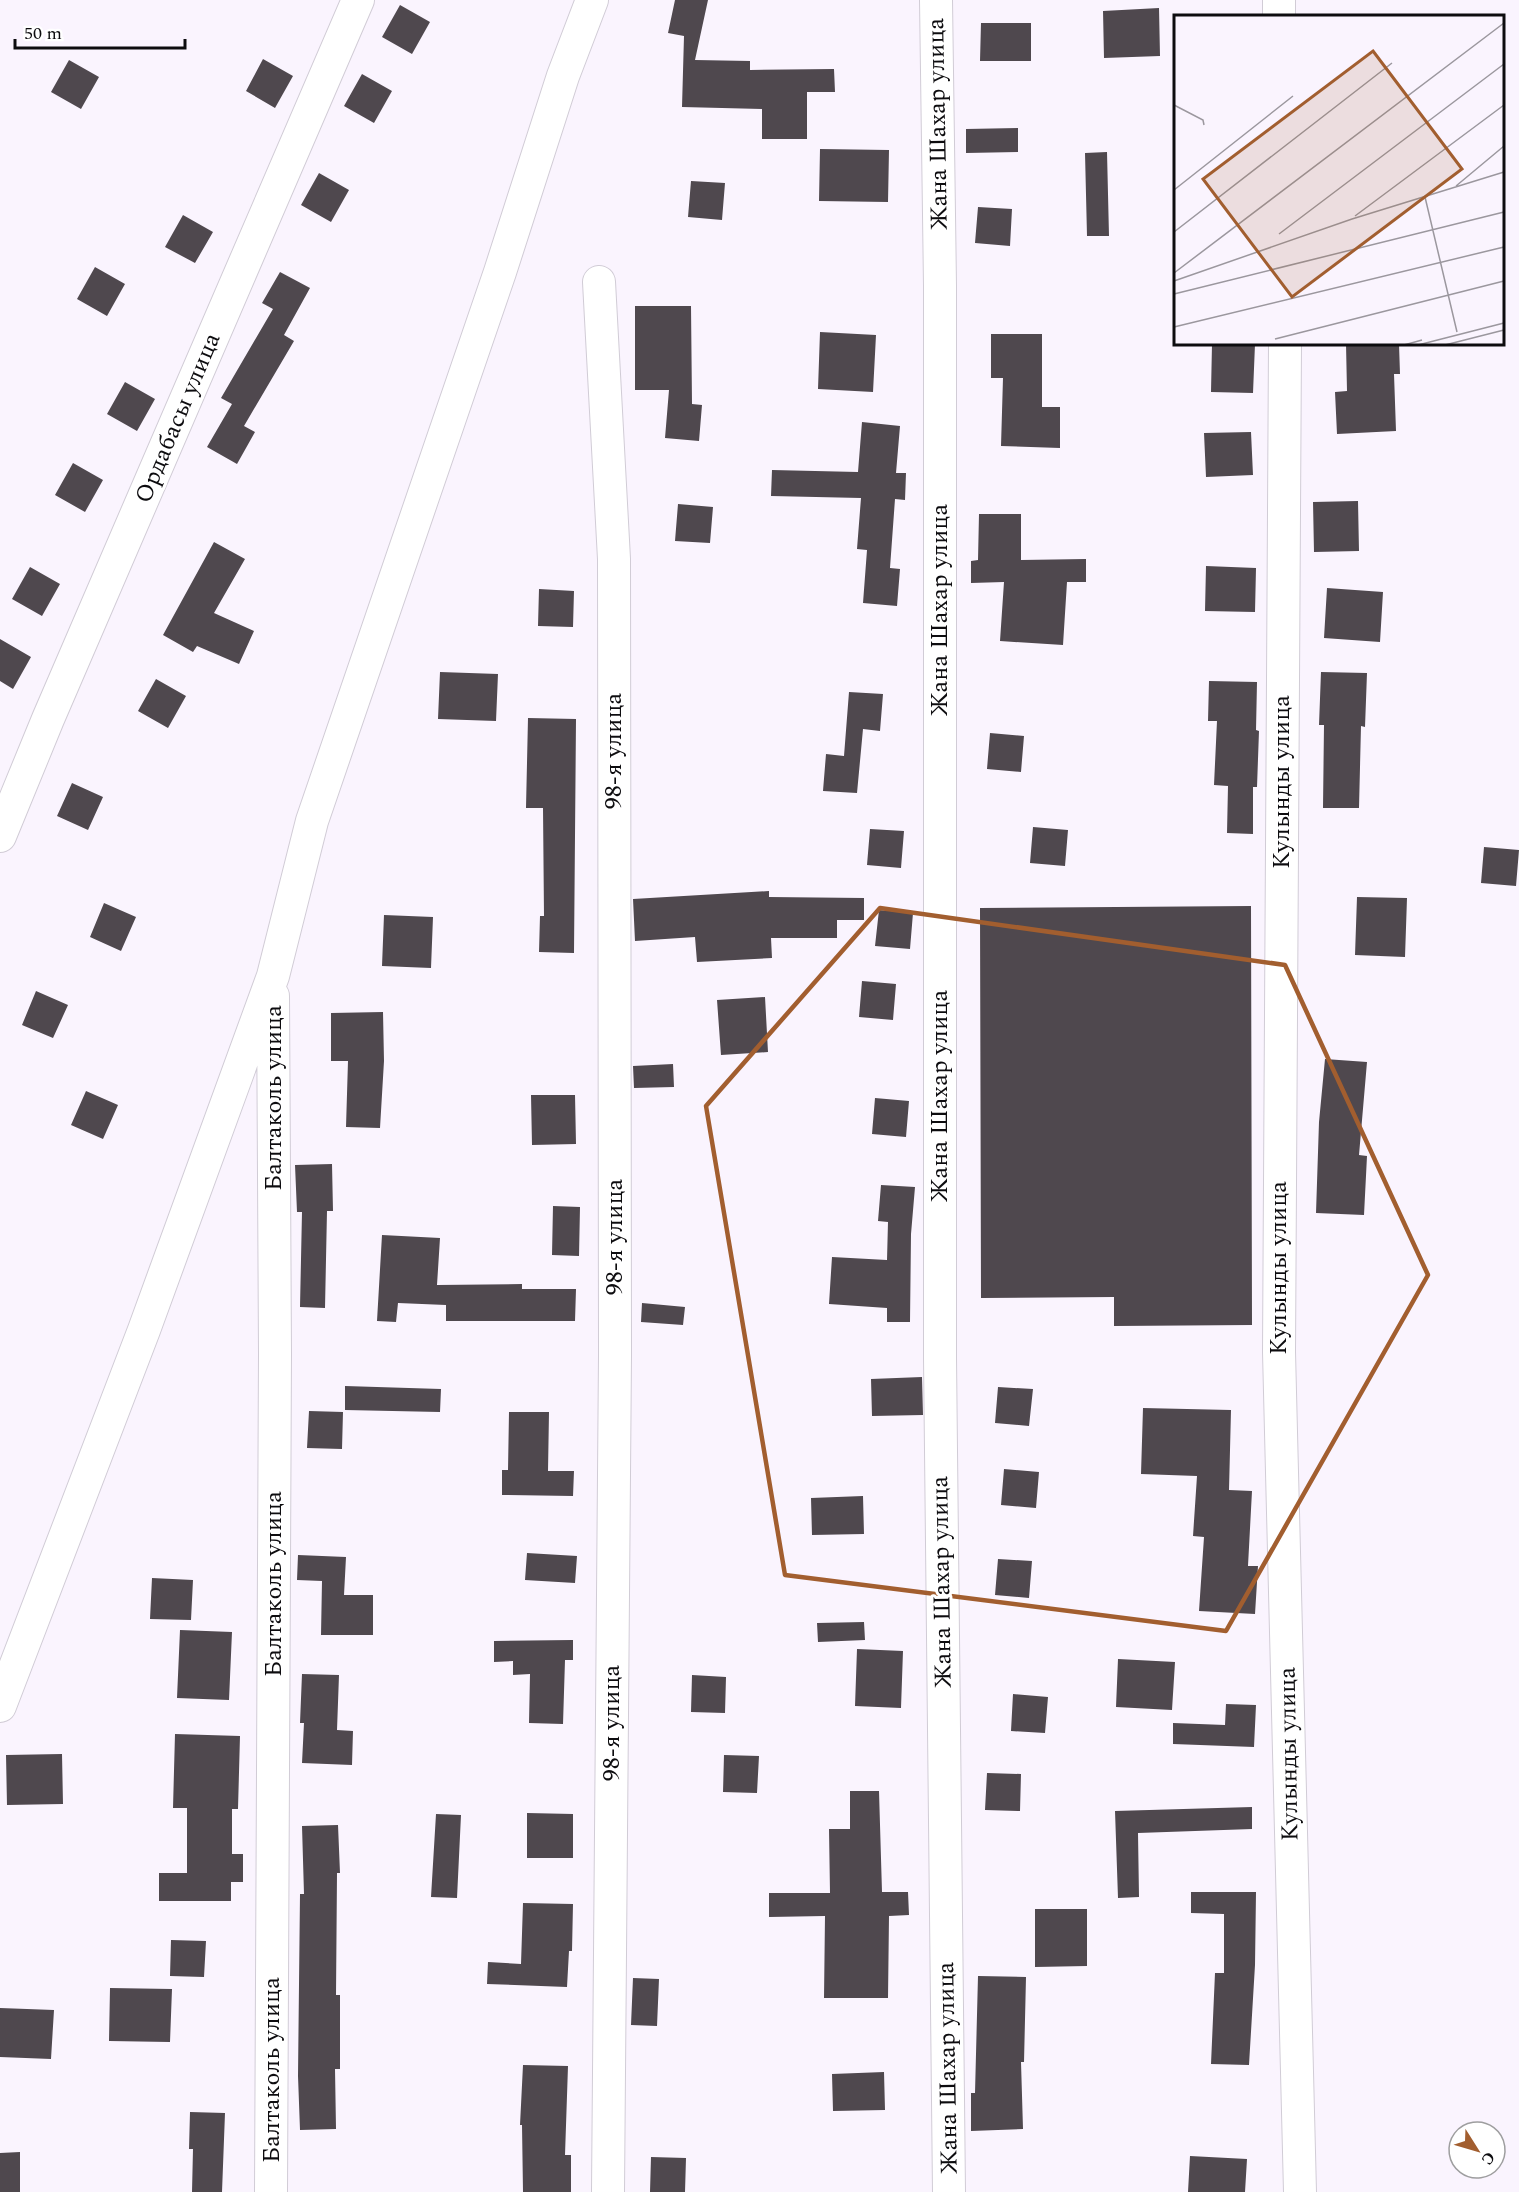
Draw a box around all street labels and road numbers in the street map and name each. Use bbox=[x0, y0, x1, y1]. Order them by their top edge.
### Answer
street label: Жана Шахар улица bbox=[918, 17, 958, 230]
street label: Ордабасы улица bbox=[126, 327, 230, 509]
street label: Жана Шахар улица bbox=[922, 504, 958, 716]
street label: 98-я улица bbox=[596, 692, 632, 809]
street label: Кулынды улица bbox=[1264, 695, 1300, 869]
street label: Жана Шахар улица bbox=[922, 990, 958, 1202]
street label: Балтаколь улица bbox=[256, 1005, 292, 1191]
street label: 98-я улица bbox=[597, 1178, 633, 1295]
street label: Кулынды улица bbox=[1261, 1181, 1297, 1355]
street label: Жана Шахар улица bbox=[922, 1475, 962, 1688]
street label: Балтаколь улица bbox=[256, 1491, 292, 1677]
street label: 98-я улица bbox=[594, 1664, 630, 1781]
street label: Кулынды улица bbox=[1269, 1666, 1309, 1841]
street label: Жана Шахар улица bbox=[928, 1961, 968, 2174]
street label: Балтаколь улица bbox=[254, 1977, 290, 2163]

